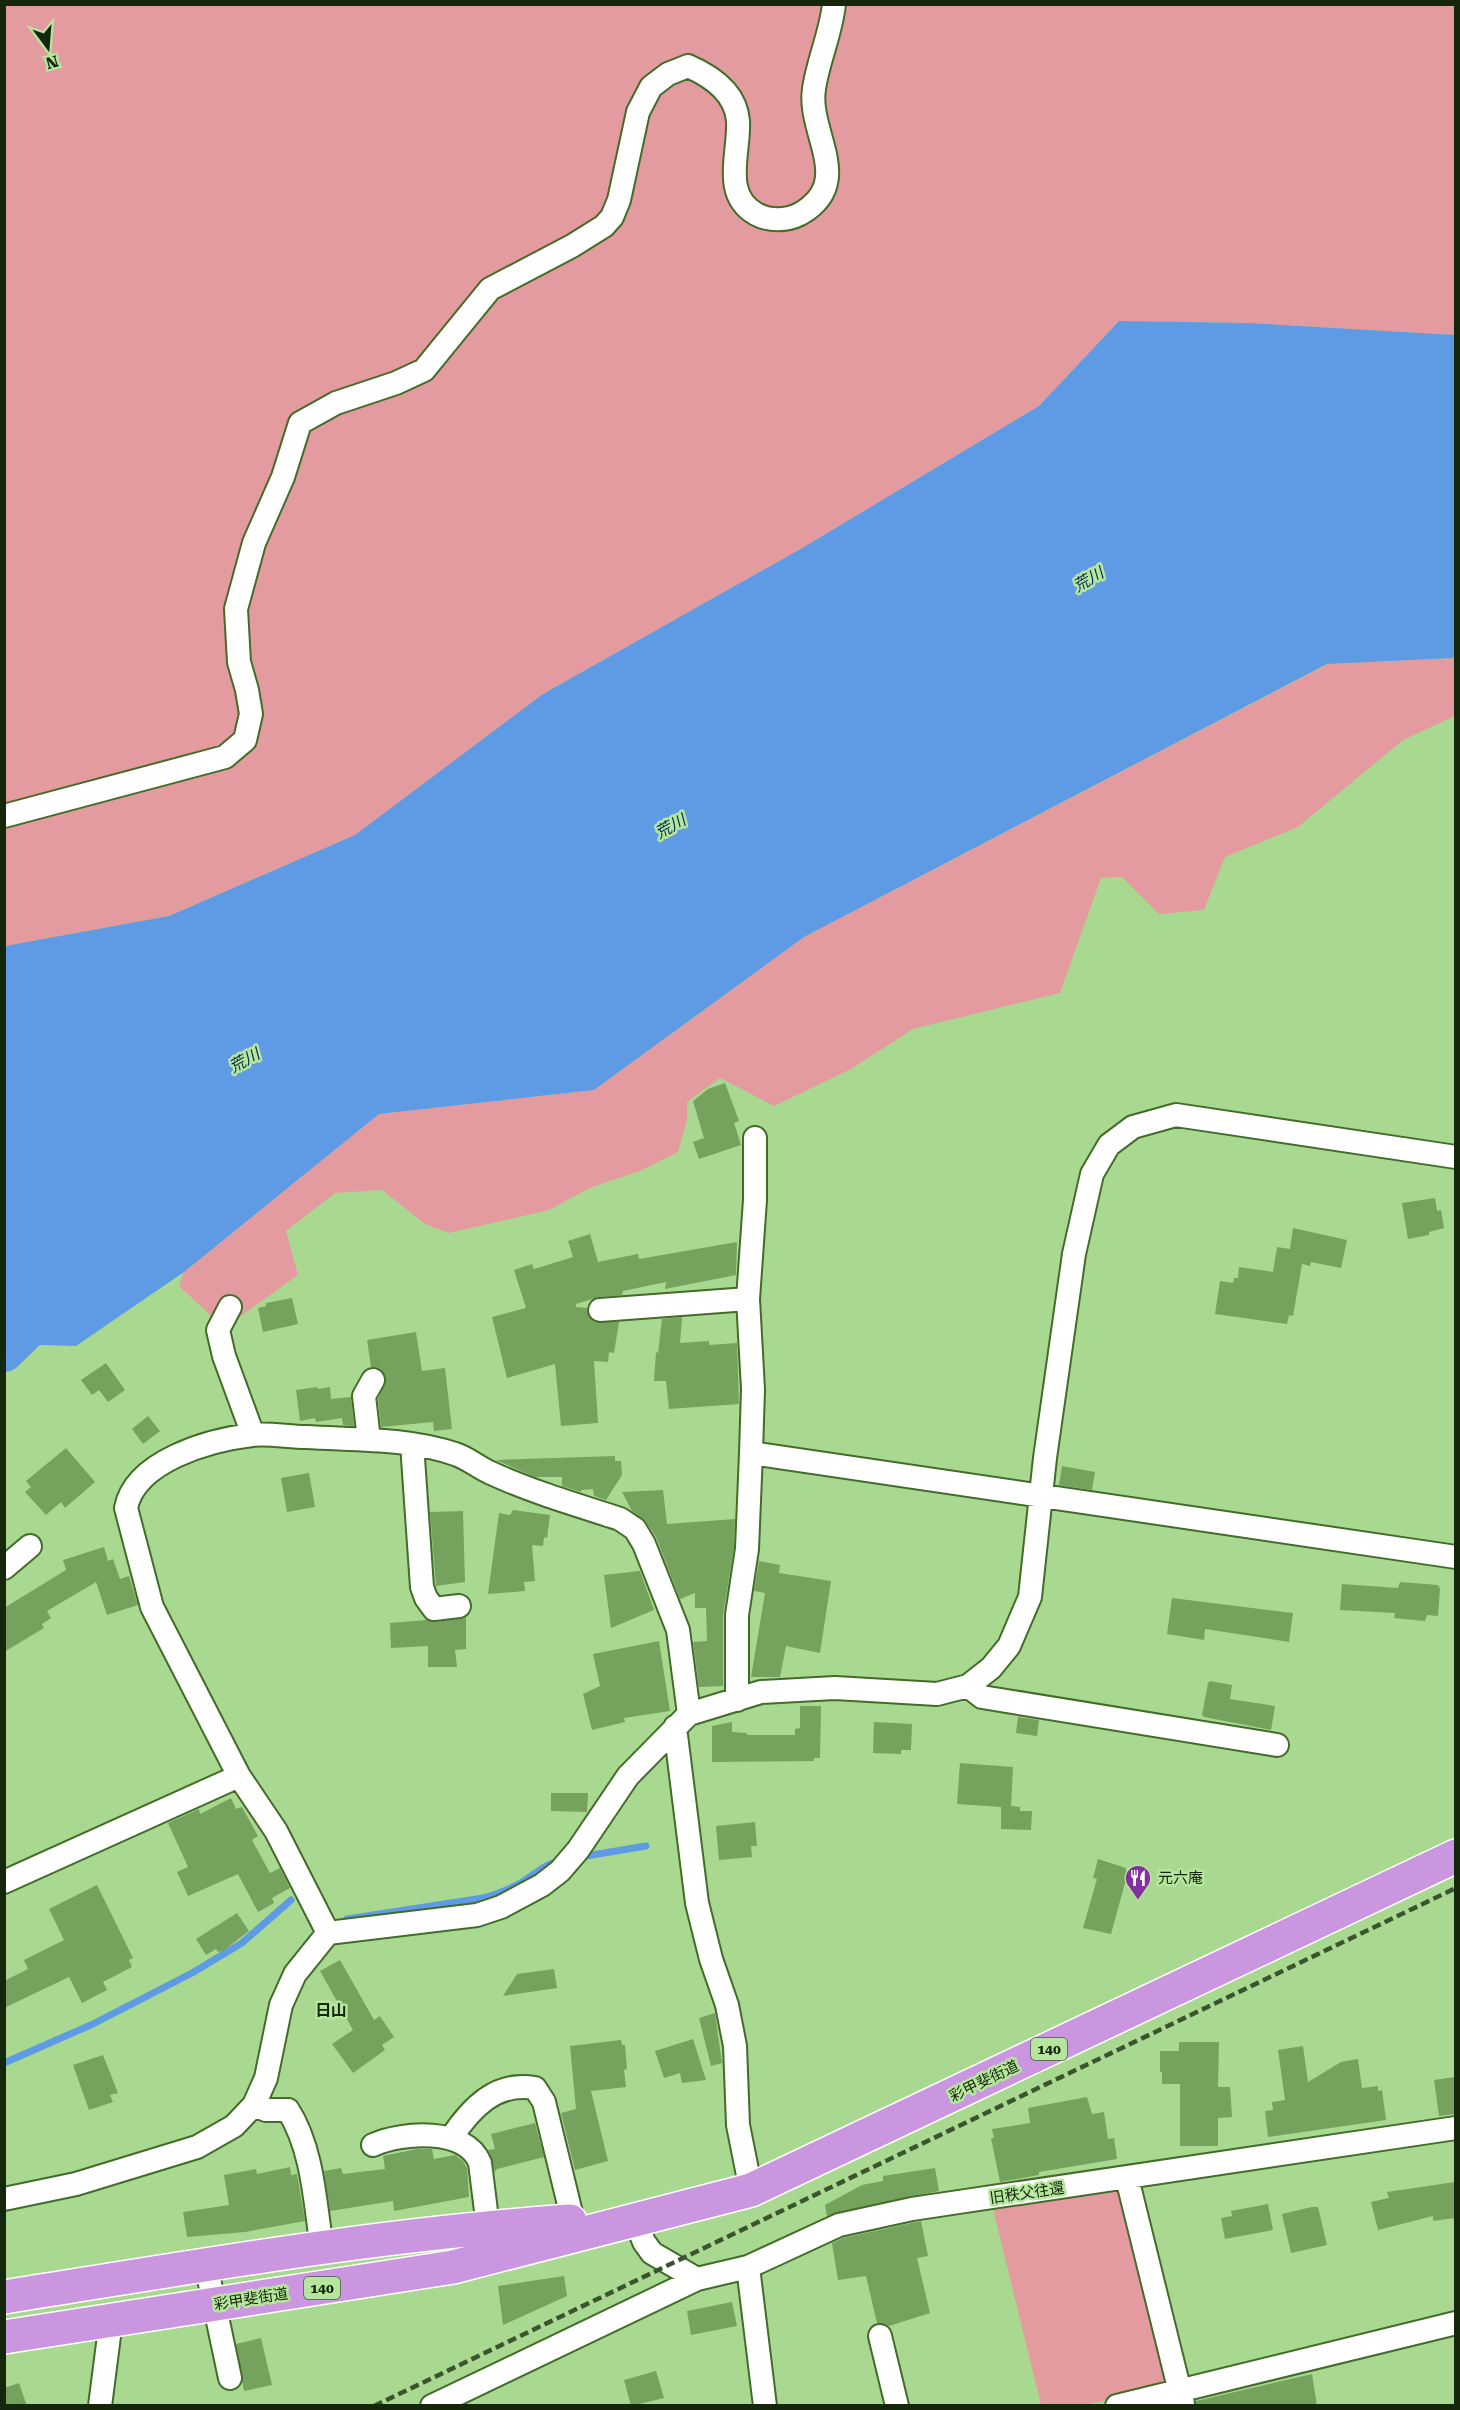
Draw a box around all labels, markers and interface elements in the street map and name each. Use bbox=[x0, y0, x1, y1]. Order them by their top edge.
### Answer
north arrow bbox=[18, 18, 78, 78]
text: N bbox=[43, 51, 61, 73]
water label: 荒川 bbox=[1070, 562, 1109, 596]
water label: 荒川 bbox=[652, 809, 691, 843]
water label: 荒川 bbox=[226, 1043, 265, 1077]
restaurant icon: 元六庵 bbox=[1123, 1863, 1153, 1901]
place label: 元六庵 bbox=[1158, 1869, 1203, 1887]
district label: 日山 bbox=[315, 2001, 347, 2020]
road number: 140 bbox=[1031, 2038, 1067, 2060]
street label: 彩甲斐街道 bbox=[946, 2056, 1022, 2106]
street label: 旧秩父往還 bbox=[989, 2179, 1065, 2207]
road number: 140 bbox=[304, 2277, 340, 2299]
street label: 彩甲斐街道 bbox=[213, 2284, 289, 2314]

